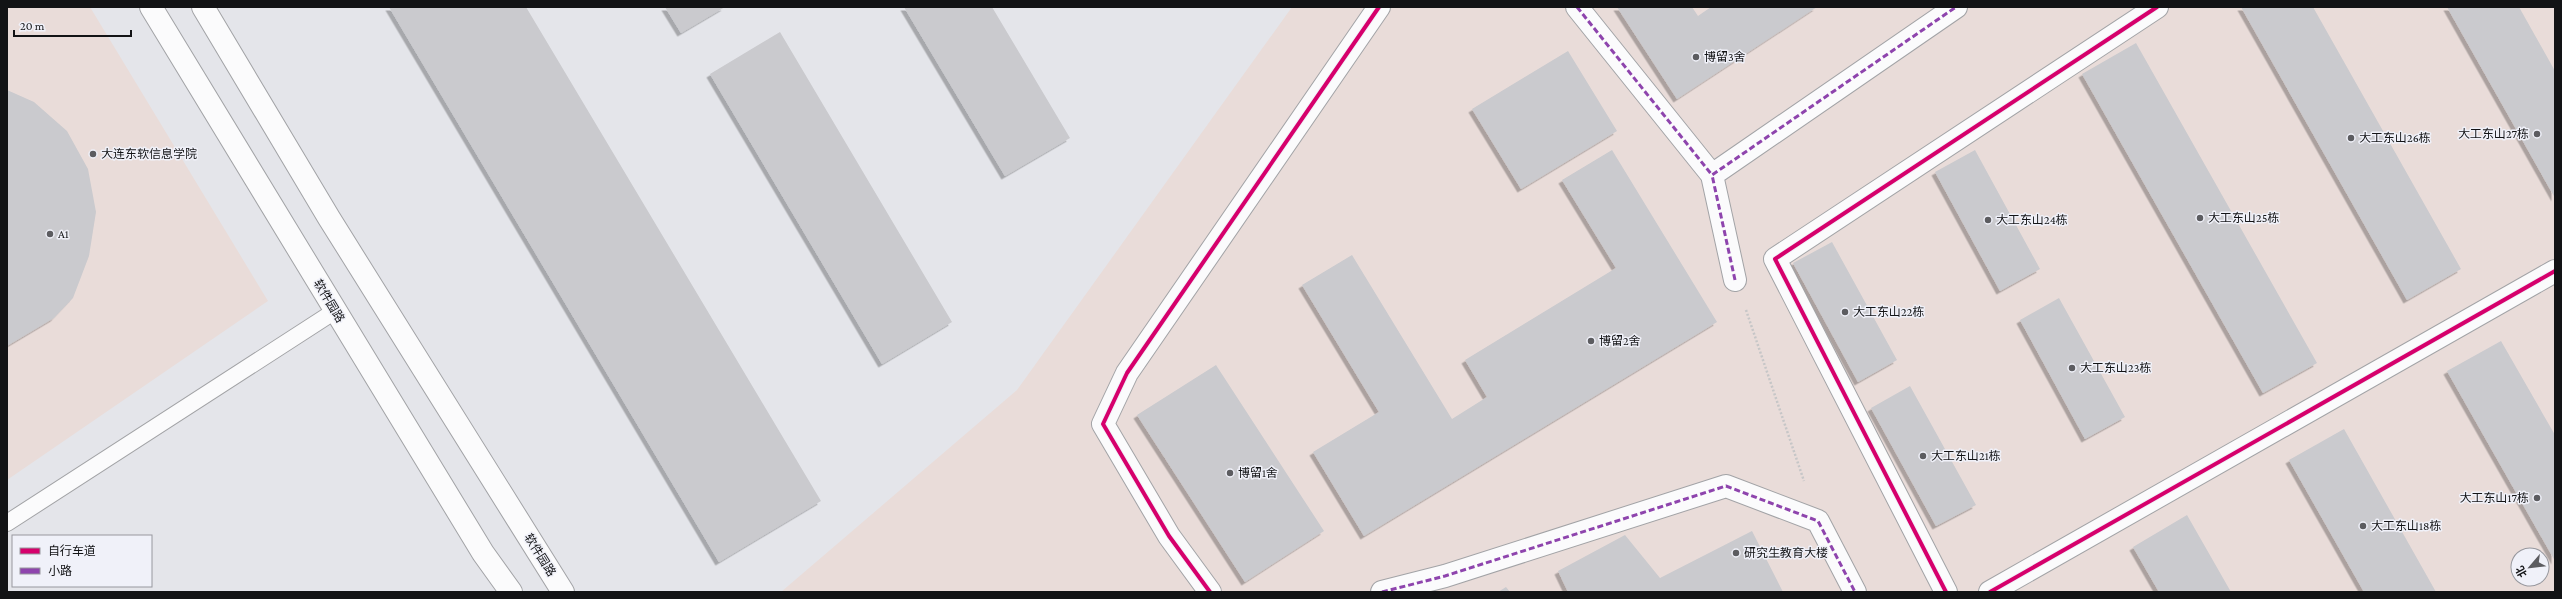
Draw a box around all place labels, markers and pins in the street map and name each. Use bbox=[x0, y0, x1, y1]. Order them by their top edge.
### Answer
place label: 博留3舍 bbox=[1704, 50, 1746, 64]
marker: 博留3舍 bbox=[1691, 52, 1701, 62]
place label: 大工东山27栋 bbox=[2458, 127, 2529, 141]
marker: 大工东山27栋 bbox=[2532, 129, 2542, 139]
place label: 大工东山26栋 bbox=[2359, 131, 2431, 145]
marker: 大工东山26栋 bbox=[2346, 133, 2356, 143]
place label: 大连东软信息学院 bbox=[101, 147, 197, 161]
marker: 大连东软信息学院 bbox=[88, 149, 98, 159]
place label: 大工东山25栋 bbox=[2208, 211, 2279, 225]
place label: 大工东山24栋 bbox=[1996, 213, 2068, 227]
marker: 大工东山25栋 bbox=[2195, 213, 2205, 223]
marker: 大工东山24栋 bbox=[1983, 215, 1993, 225]
place label: A1 bbox=[58, 227, 69, 241]
marker: A1 bbox=[45, 229, 55, 239]
place label: 大工东山22栋 bbox=[1853, 305, 1924, 319]
marker: 大工东山22栋 bbox=[1840, 307, 1850, 317]
place label: 博留2舍 bbox=[1599, 334, 1641, 348]
marker: 博留2舍 bbox=[1586, 336, 1596, 346]
place label: 大工东山23栋 bbox=[2080, 361, 2151, 375]
marker: 大工东山23栋 bbox=[2067, 363, 2077, 373]
place label: 大工东山21栋 bbox=[1931, 449, 2001, 463]
marker: 大工东山21栋 bbox=[1918, 451, 1928, 461]
place label: 博留1舍 bbox=[1238, 466, 1278, 480]
marker: 博留1舍 bbox=[1225, 468, 1235, 478]
place label: 大工东山17栋 bbox=[2459, 491, 2529, 505]
marker: 大工东山17栋 bbox=[2532, 493, 2542, 503]
place label: 大工东山18栋 bbox=[2371, 519, 2441, 533]
marker: 大工东山18栋 bbox=[2358, 521, 2368, 531]
place label: 研究生教育大楼 bbox=[1744, 546, 1828, 560]
marker: 研究生教育大楼 bbox=[1731, 548, 1741, 558]

